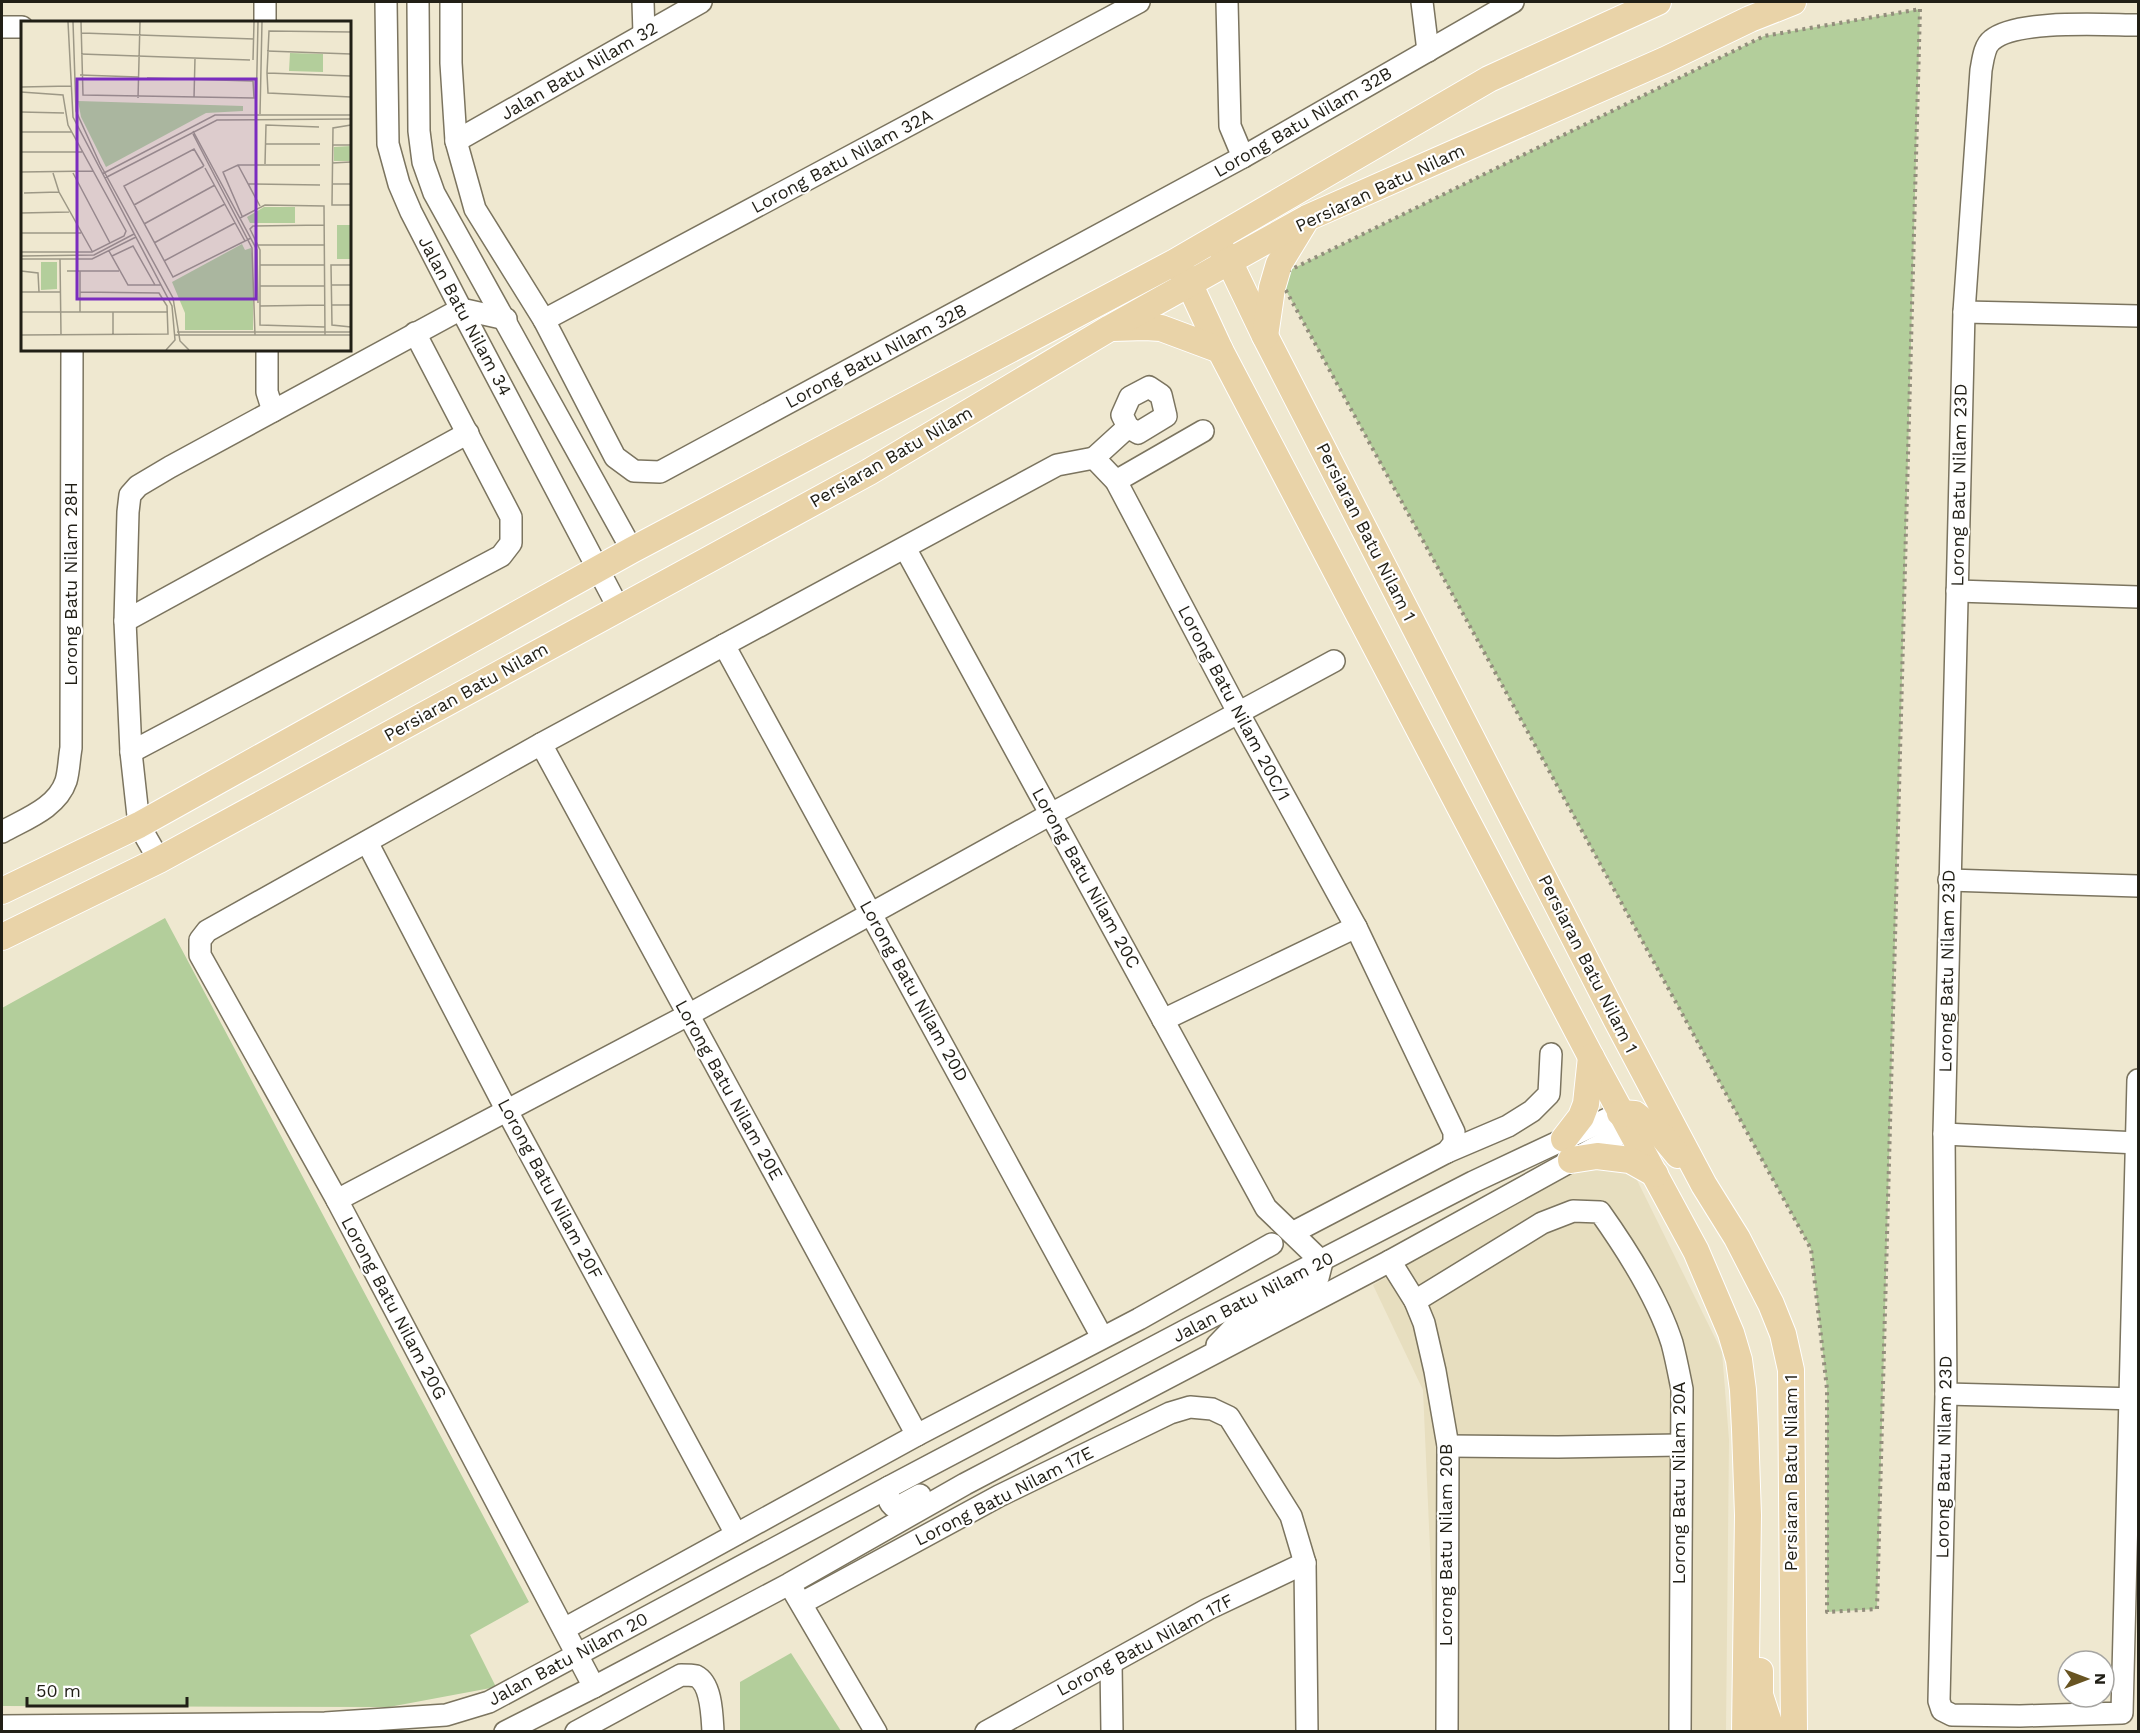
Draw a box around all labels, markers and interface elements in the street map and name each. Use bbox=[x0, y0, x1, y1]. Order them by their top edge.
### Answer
street label: Jalan Batu Nilam 32 bbox=[497, 17, 661, 124]
inset map bbox=[21, 21, 351, 351]
street label: Lorong Batu Nilam 32B bbox=[1210, 62, 1396, 181]
street label: Lorong Batu Nilam 32A bbox=[748, 104, 936, 217]
street label: Persiaran Batu Nilam bbox=[1292, 139, 1468, 236]
street label: Jalan Batu Nilam 34 bbox=[414, 232, 516, 399]
street label: Lorong Batu Nilam 32B bbox=[782, 299, 970, 412]
street label: Lorong Batu Nilam 23D bbox=[1946, 383, 1971, 587]
street label: Persiaran Batu Nilam bbox=[806, 401, 976, 512]
street label: Persiaran Batu Nilam 1 bbox=[1312, 439, 1421, 624]
street label: Lorong Batu Nilam 28H bbox=[60, 482, 81, 686]
street label: Lorong Batu Nilam 20C/1 bbox=[1174, 601, 1295, 804]
street label: Persiaran Batu Nilam bbox=[380, 638, 551, 745]
street label: Lorong Batu Nilam 20C bbox=[1028, 784, 1145, 972]
street label: Lorong Batu Nilam 23D bbox=[1934, 869, 1959, 1073]
street label: Persiaran Batu Nilam 1 bbox=[1534, 871, 1643, 1056]
street label: Lorong Batu Nilam 20D bbox=[856, 896, 973, 1085]
street label: Lorong Batu Nilam 20E bbox=[671, 996, 788, 1183]
street label: Lorong Batu Nilam 20F bbox=[494, 1095, 607, 1283]
street label: Lorong Batu Nilam 20G bbox=[337, 1213, 452, 1403]
street label: Jalan Batu Nilam 20 bbox=[1169, 1247, 1337, 1346]
street label: Lorong Batu Nilam 23D bbox=[1931, 1355, 1956, 1559]
street label: Persiaran Batu Nilam 1 bbox=[1780, 1374, 1801, 1572]
street label: Lorong Batu Nilam 20A bbox=[1668, 1381, 1689, 1584]
street label: Lorong Batu Nilam 17E bbox=[911, 1441, 1097, 1550]
street label: Lorong Batu Nilam 20B bbox=[1435, 1444, 1456, 1646]
street label: Lorong Batu Nilam 17F bbox=[1053, 1589, 1237, 1700]
street label: Jalan Batu Nilam 20 bbox=[484, 1607, 651, 1710]
north arrow bbox=[2056, 1649, 2116, 1709]
scale bar bbox=[27, 1670, 188, 1708]
text: N bbox=[2091, 1673, 2110, 1685]
text: 50 m bbox=[36, 1680, 81, 1701]

